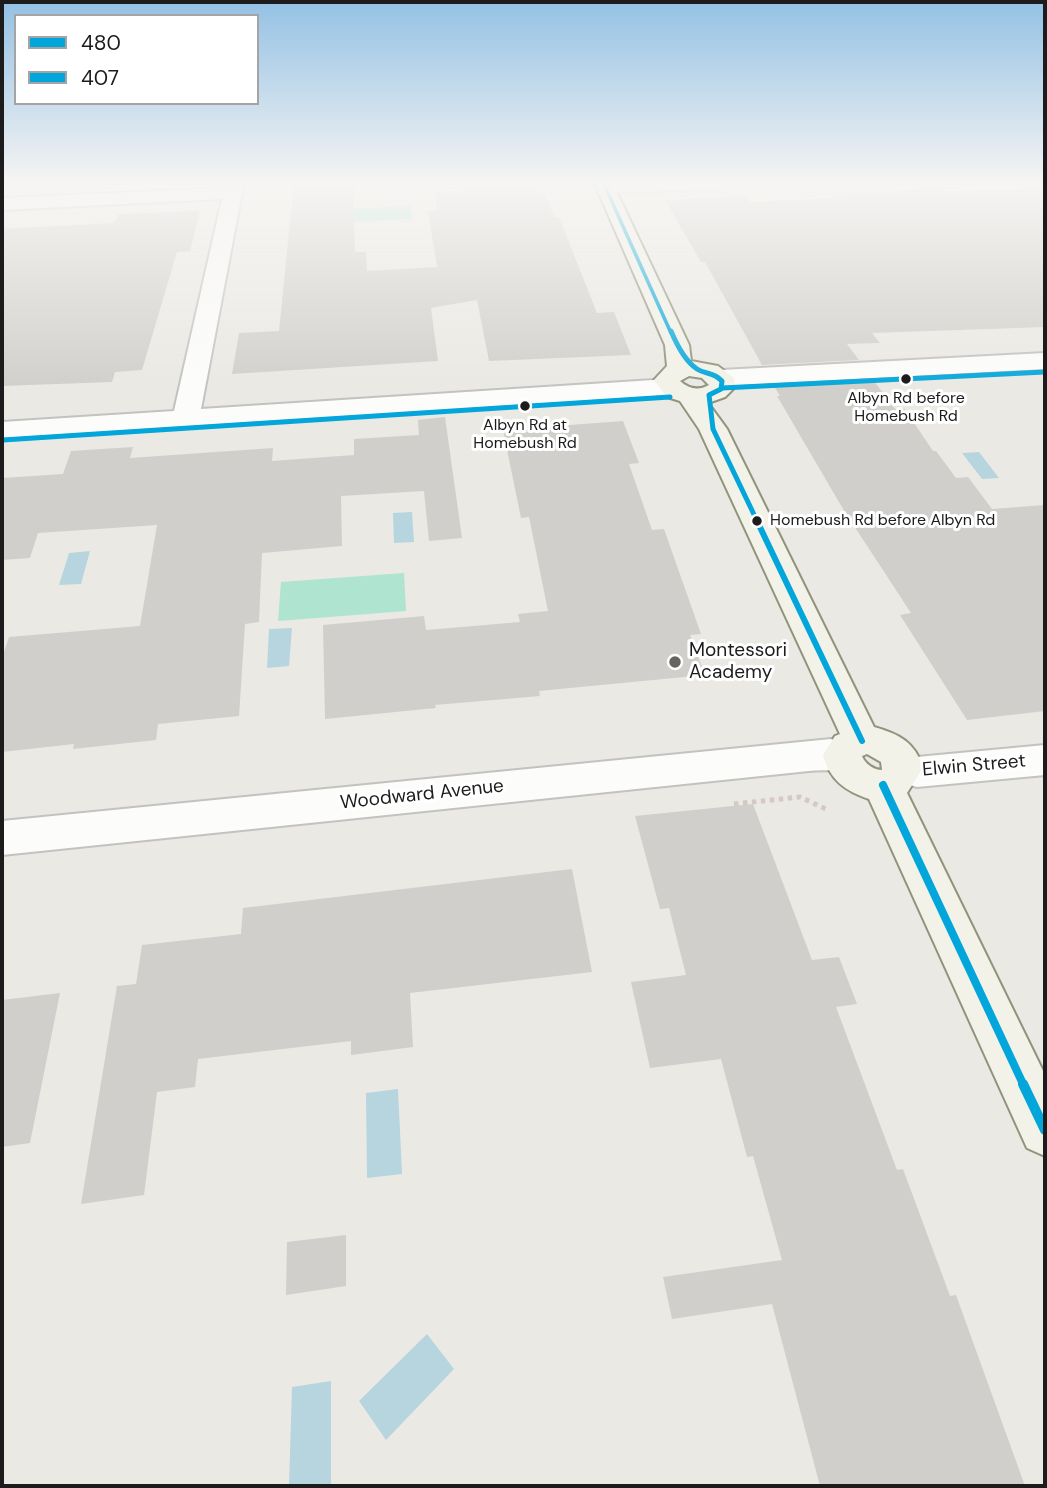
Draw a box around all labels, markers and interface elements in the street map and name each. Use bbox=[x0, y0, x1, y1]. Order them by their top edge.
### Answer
legend bbox=[14, 14, 259, 105]
text: 480 bbox=[81, 29, 121, 57]
text: 407 bbox=[81, 64, 119, 92]
marker: Albyn Rd before Homebush Rd bbox=[899, 372, 913, 386]
place label: Albyn Rd before Homebush Rd bbox=[847, 389, 965, 427]
marker: Albyn Rd at Homebush Rd bbox=[518, 399, 532, 413]
place label: Albyn Rd at Homebush Rd bbox=[473, 416, 577, 454]
place label: Homebush Rd before Albyn Rd bbox=[770, 511, 995, 531]
marker: Homebush Rd before Albyn Rd bbox=[750, 514, 764, 528]
place label: Montessori Academy bbox=[689, 640, 787, 684]
marker: Montessori Academy bbox=[667, 654, 683, 670]
street label: Elwin Street bbox=[921, 750, 1027, 782]
street label: Woodward Avenue bbox=[339, 775, 505, 815]

